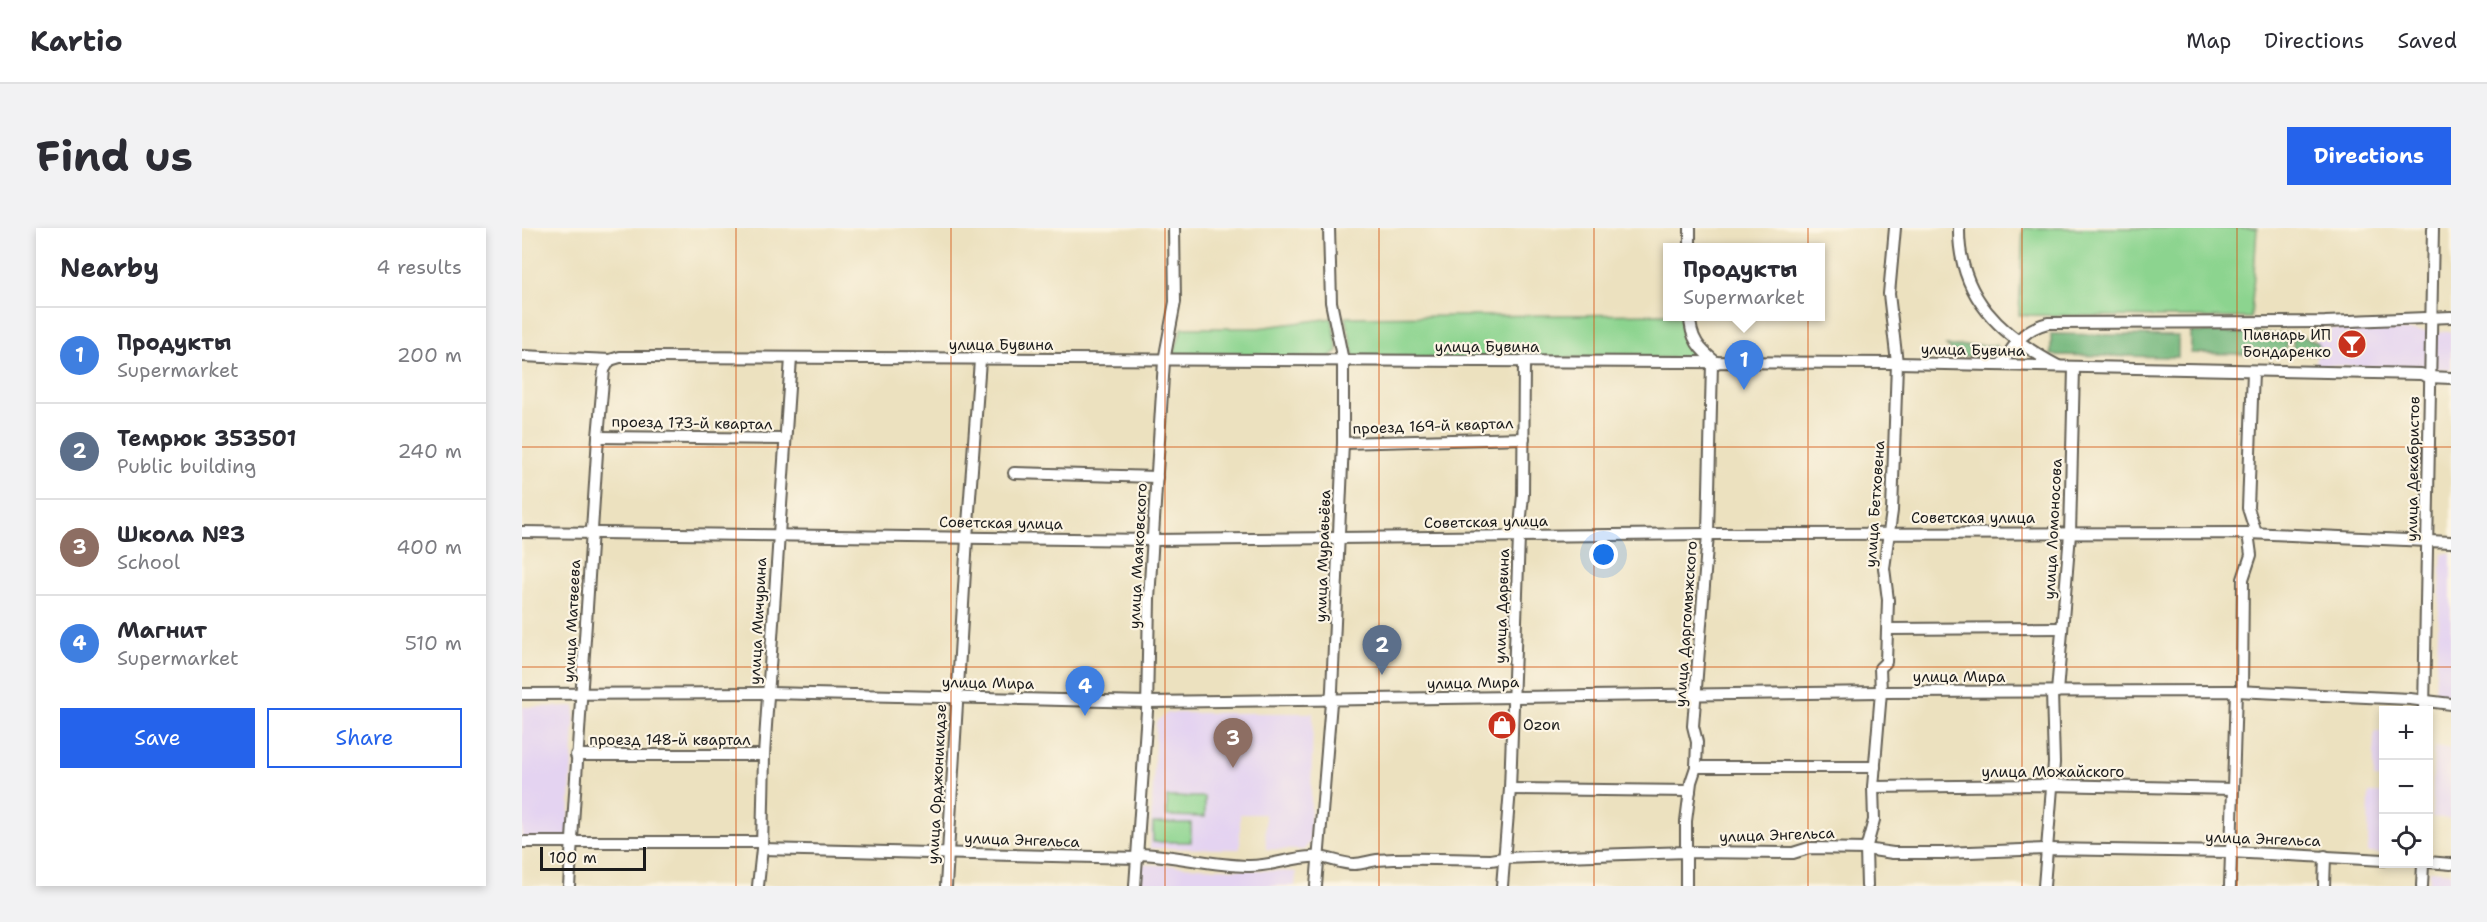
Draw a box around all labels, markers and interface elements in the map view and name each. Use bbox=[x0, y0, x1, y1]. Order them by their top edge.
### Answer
text: Kartio bbox=[30, 22, 123, 60]
text: Map bbox=[2186, 27, 2231, 55]
text: Directions bbox=[2264, 27, 2364, 55]
text: Saved bbox=[2397, 27, 2457, 55]
button: Directions bbox=[2287, 127, 2451, 185]
text: Find us bbox=[36, 128, 193, 184]
popup bbox=[1663, 243, 1825, 321]
text: Nearby bbox=[60, 250, 159, 285]
text: 4 results bbox=[376, 254, 462, 280]
text: Продукты bbox=[1683, 255, 1798, 284]
text: Supermarket bbox=[1683, 284, 1805, 310]
place label: Пивнарь ИП Бондаренко bbox=[2242, 325, 2331, 362]
text: Продукты bbox=[117, 328, 231, 357]
bar icon: Пивнарь ИП Бондаренко bbox=[2336, 328, 2368, 360]
street label: улица Бувина bbox=[949, 335, 1054, 355]
street label: улица Бувина bbox=[1435, 337, 1540, 357]
street label: улица Бувина bbox=[1921, 339, 2026, 361]
pin: 1 bbox=[1724, 340, 1764, 390]
text: 1 bbox=[75, 342, 84, 368]
text: 200 m bbox=[397, 342, 462, 368]
text: Supermarket bbox=[117, 357, 239, 383]
street label: улица Декабристов bbox=[2402, 396, 2424, 542]
street label: проезд 173-й квартал bbox=[612, 412, 773, 434]
street label: проезд 169-й квартал bbox=[1352, 413, 1514, 439]
text: Темрюк 353501 bbox=[117, 424, 296, 453]
text: 2 bbox=[73, 438, 87, 464]
text: 240 m bbox=[397, 438, 462, 464]
street label: улица Бетховена bbox=[1861, 439, 1889, 568]
text: Public building bbox=[117, 453, 256, 479]
street label: улица Ломоносова bbox=[2039, 457, 2067, 600]
street label: улица Маяковского bbox=[1124, 482, 1152, 630]
street label: улица Муравьёва bbox=[1311, 489, 1335, 623]
street label: Советская улица bbox=[1911, 508, 2036, 528]
street label: Советская улица bbox=[1424, 511, 1549, 533]
street label: Советская улица bbox=[939, 512, 1064, 534]
text: Школа №3 bbox=[117, 520, 245, 549]
text: 3 bbox=[73, 534, 87, 560]
text: 400 m bbox=[396, 534, 462, 560]
your location bbox=[1589, 540, 1618, 569]
street label: улица Даргомыжского bbox=[1670, 540, 1702, 708]
street label: улица Дарвина bbox=[1490, 547, 1514, 664]
text: School bbox=[117, 549, 180, 575]
street label: улица Мичурина bbox=[745, 556, 771, 685]
street label: улица Матвеева bbox=[559, 558, 585, 683]
text: Магнит bbox=[117, 616, 207, 645]
pin: 2 bbox=[1362, 626, 1402, 675]
text: 4 bbox=[73, 630, 87, 656]
text: 510 m bbox=[405, 630, 462, 656]
text: Supermarket bbox=[117, 645, 239, 671]
pin: 4 bbox=[1066, 666, 1104, 716]
street label: улица Мира bbox=[1913, 667, 2006, 687]
street label: улица Мира bbox=[942, 672, 1035, 694]
street label: улица Мира bbox=[1427, 672, 1520, 694]
street label: улица Орджоникидзе bbox=[923, 703, 951, 865]
map controls bbox=[2379, 706, 2433, 868]
button: + bbox=[2379, 706, 2433, 760]
button: Save bbox=[60, 708, 255, 768]
button: Share bbox=[267, 708, 462, 768]
shop icon: Ozon bbox=[1486, 709, 1518, 741]
place label: Ozon bbox=[1523, 715, 1560, 735]
pin: 3 bbox=[1214, 718, 1252, 768]
street label: проезд 148-й квартал bbox=[589, 730, 751, 750]
button: − bbox=[2379, 760, 2433, 814]
street label: улица Можайского bbox=[1982, 762, 2124, 782]
button: locate bbox=[2379, 814, 2433, 868]
street label: улица Энгельса bbox=[1719, 823, 1836, 847]
street label: улица Энгельса bbox=[2205, 827, 2322, 851]
street label: улица Энгельса bbox=[964, 828, 1081, 852]
scale bar bbox=[540, 844, 646, 872]
text: 100 m bbox=[549, 847, 597, 868]

